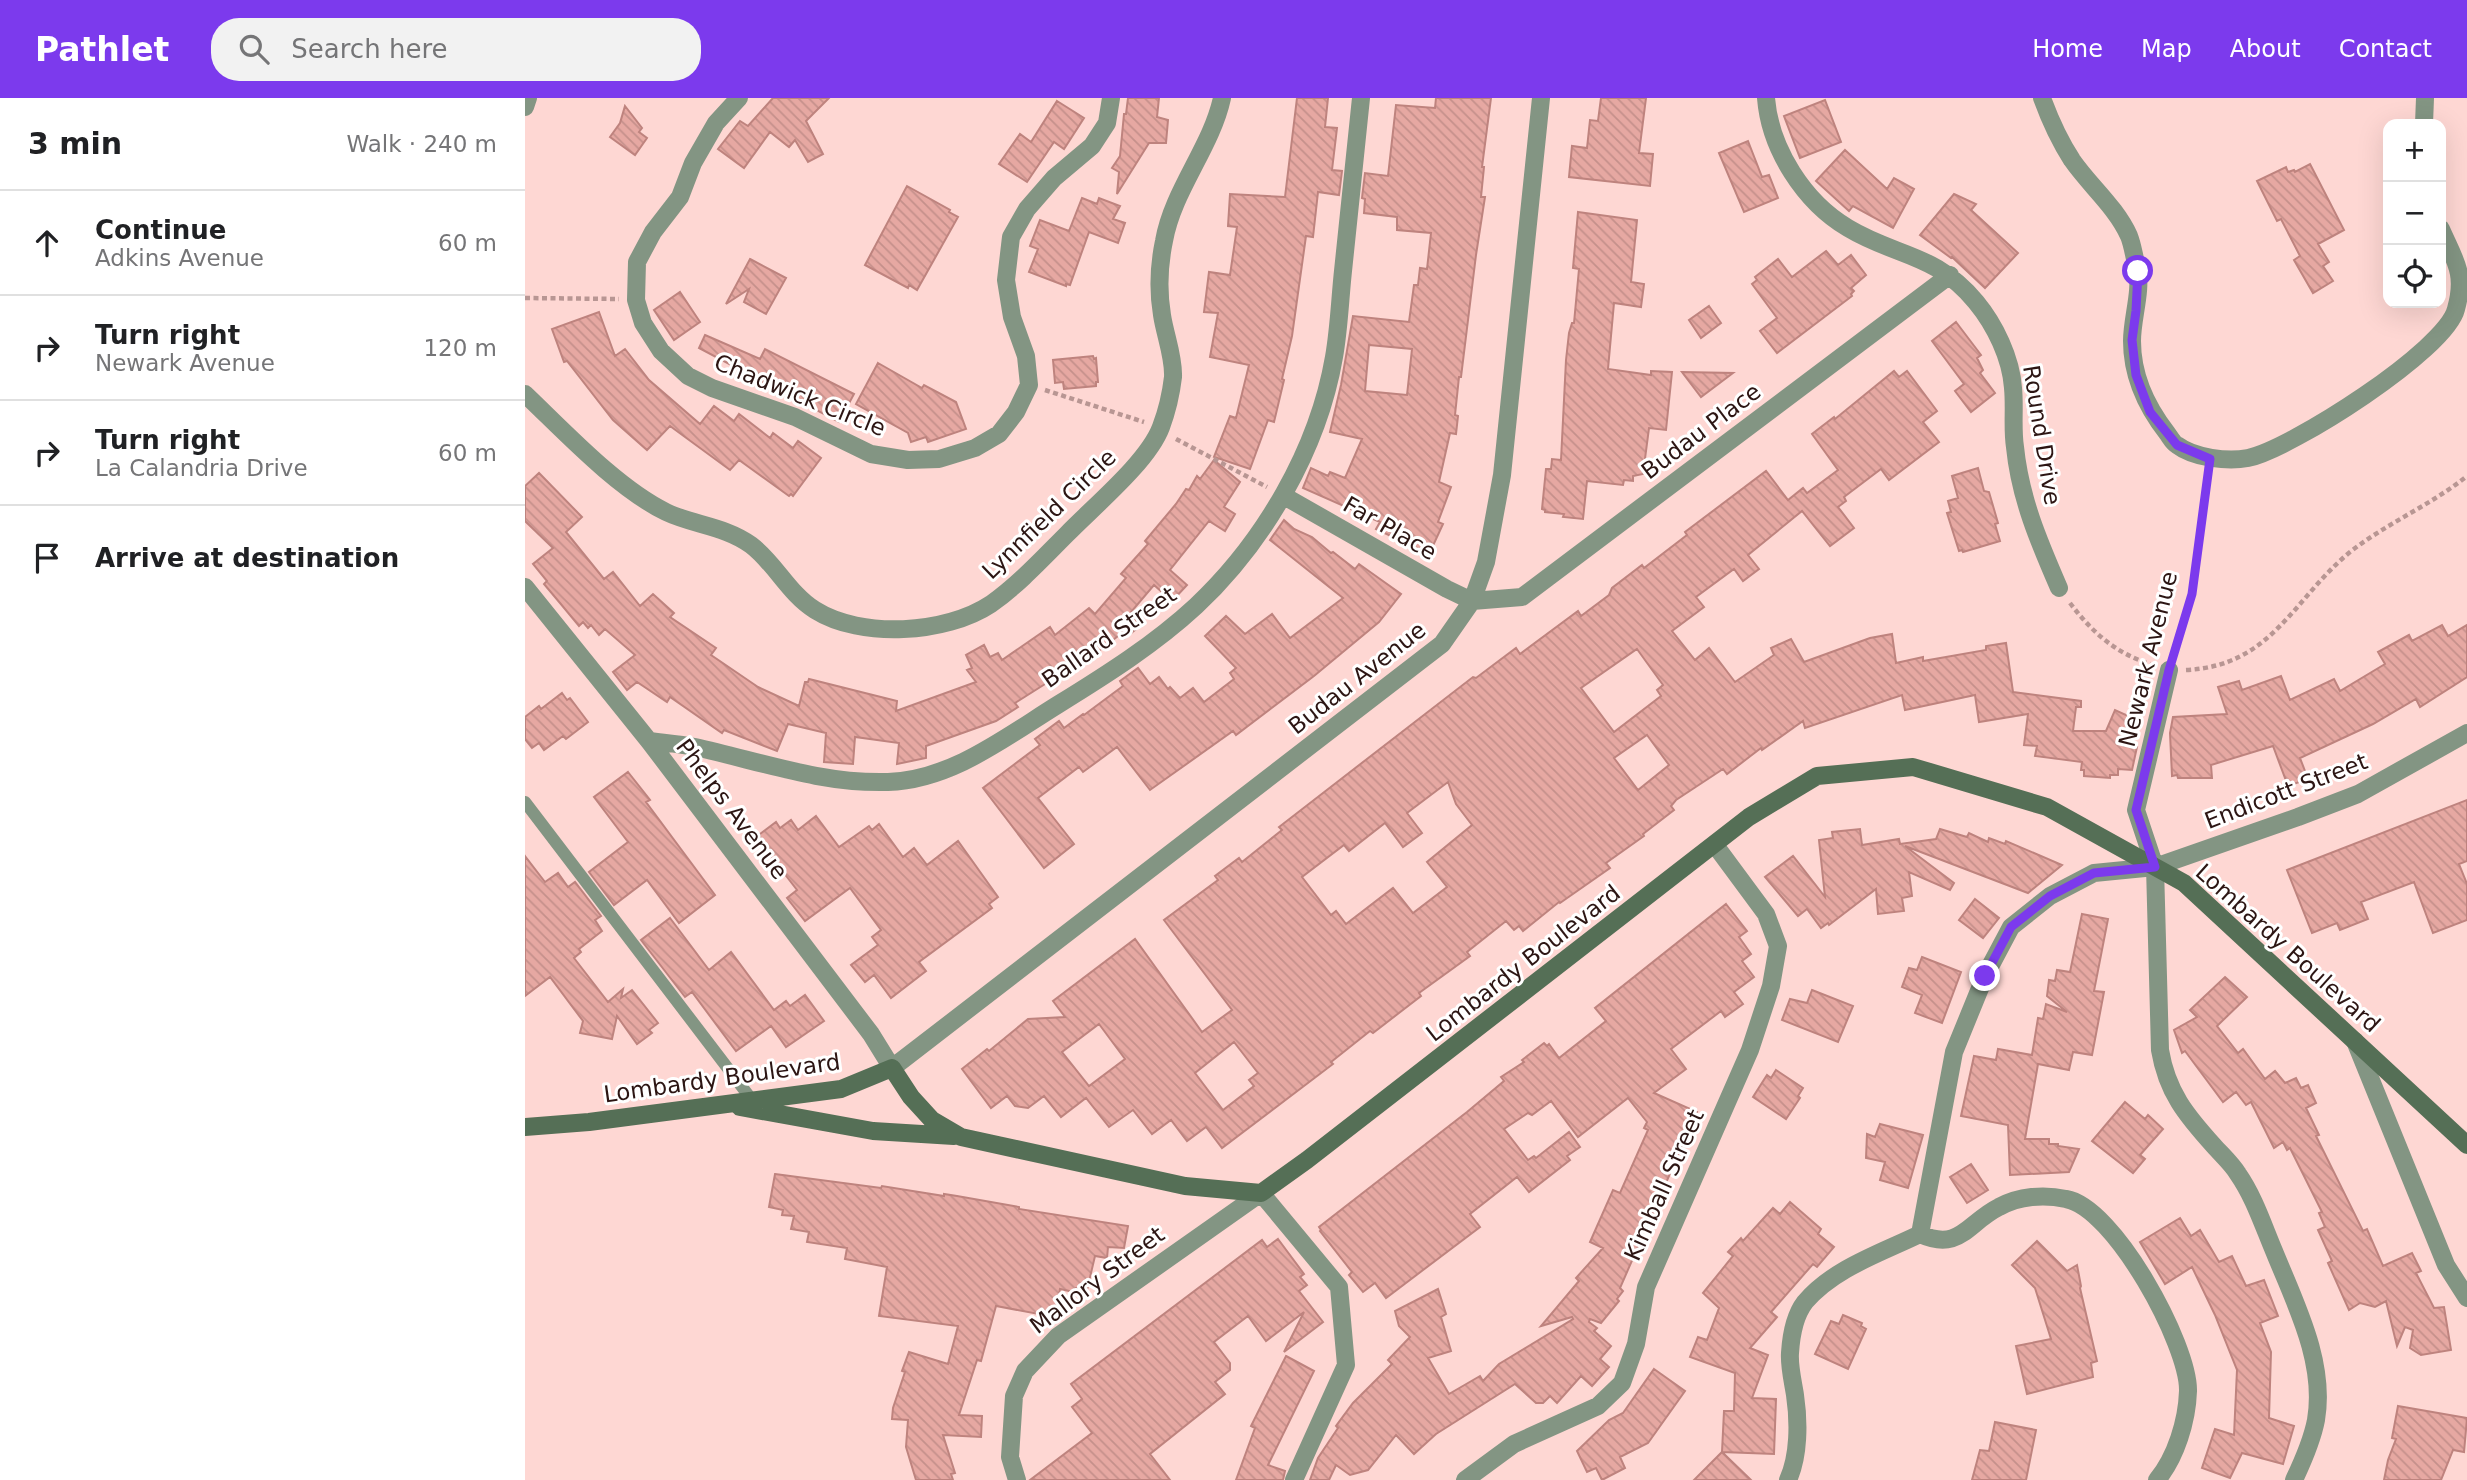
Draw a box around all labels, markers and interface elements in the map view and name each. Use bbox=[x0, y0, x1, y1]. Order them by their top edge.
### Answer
search box bbox=[211, 18, 701, 81]
text: Pathlet bbox=[35, 30, 169, 69]
icon: search bbox=[235, 30, 273, 68]
text: Search here bbox=[291, 34, 448, 64]
text: Home bbox=[2032, 35, 2103, 63]
text: Map bbox=[2141, 35, 2192, 63]
text: About bbox=[2230, 35, 2301, 63]
text: Contact bbox=[2339, 35, 2432, 63]
map controls bbox=[2383, 119, 2446, 308]
button: + bbox=[2383, 119, 2446, 182]
text: 3 min bbox=[28, 126, 122, 161]
text: Walk · 240 m bbox=[346, 131, 497, 157]
button: − bbox=[2383, 182, 2446, 245]
text: Continue bbox=[95, 215, 226, 245]
icon: ahead bbox=[28, 224, 66, 262]
text: 60 m bbox=[438, 230, 497, 256]
text: Adkins Avenue bbox=[95, 245, 264, 271]
button: locate bbox=[2383, 245, 2446, 308]
route start bbox=[2122, 255, 2153, 286]
text: Turn right bbox=[95, 320, 240, 350]
icon: right bbox=[28, 329, 66, 367]
text: 120 m bbox=[423, 335, 497, 361]
street label: Chadwick Circle bbox=[711, 349, 889, 441]
text: Newark Avenue bbox=[95, 350, 275, 376]
street label: Round Drive bbox=[2018, 363, 2066, 507]
street label: Budau Place bbox=[1636, 378, 1766, 484]
text: Turn right bbox=[95, 425, 240, 455]
icon: right bbox=[28, 434, 66, 472]
text: 60 m bbox=[438, 440, 497, 466]
street label: Lynnfield Circle bbox=[977, 444, 1121, 584]
text: La Calandria Drive bbox=[95, 455, 308, 481]
street label: Far Place bbox=[1339, 491, 1441, 565]
icon: arrive bbox=[28, 539, 66, 577]
text: Arrive at destination bbox=[95, 543, 399, 573]
street label: Newark Avenue bbox=[2114, 569, 2182, 749]
street label: Ballard Street bbox=[1037, 581, 1181, 693]
street label: Budau Avenue bbox=[1283, 617, 1431, 739]
street label: Phelps Avenue bbox=[671, 734, 793, 884]
street label: Endicott Street bbox=[2201, 748, 2371, 834]
street label: Lombardy Boulevard bbox=[2191, 859, 2385, 1037]
street label: Lombardy Boulevard bbox=[1421, 879, 1625, 1047]
route end bbox=[1969, 960, 2000, 991]
street label: Lombardy Boulevard bbox=[602, 1049, 842, 1107]
street label: Kimball Street bbox=[1619, 1105, 1709, 1265]
street label: Mallory Street bbox=[1025, 1221, 1169, 1339]

